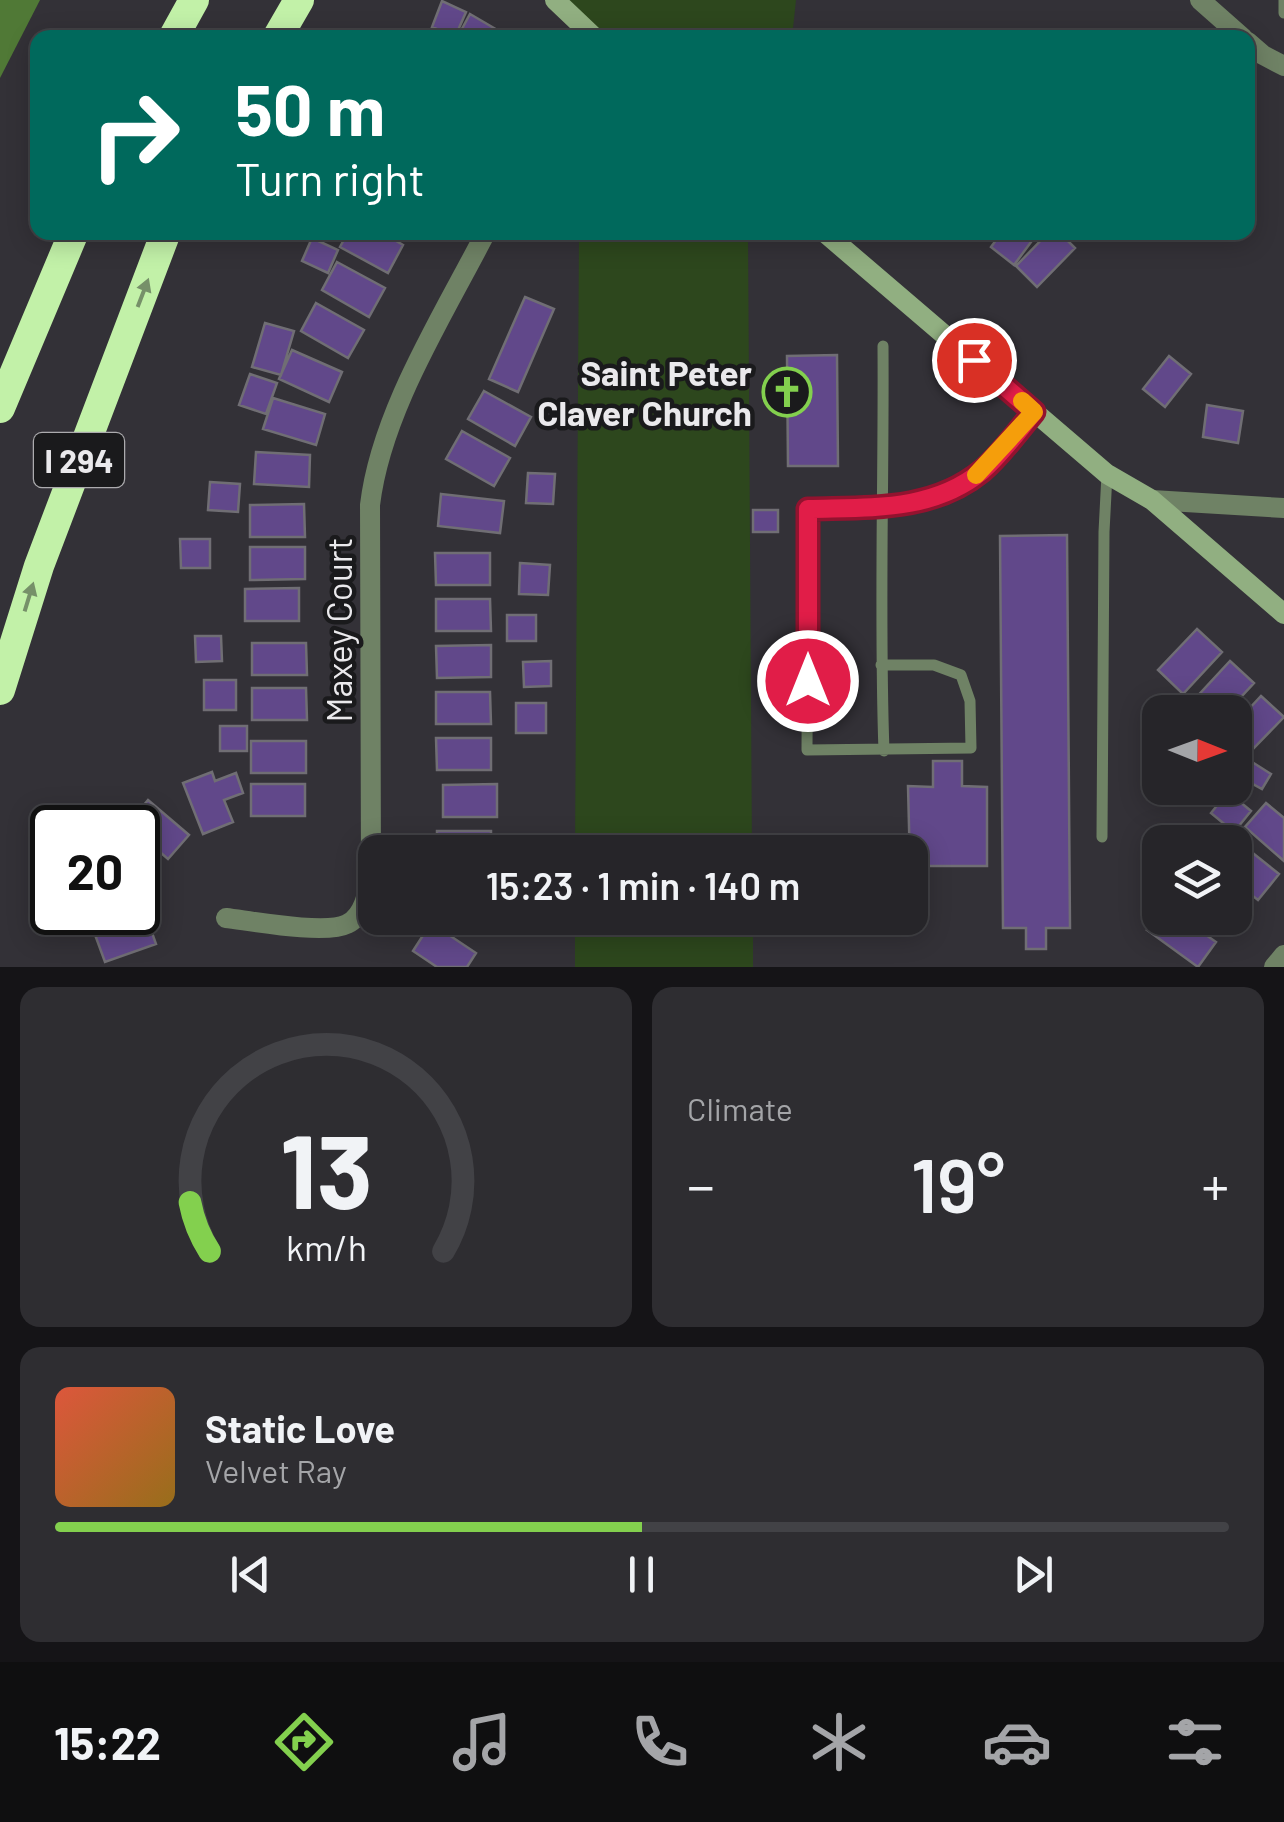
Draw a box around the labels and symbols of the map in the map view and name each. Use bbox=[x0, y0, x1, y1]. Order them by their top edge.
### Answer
one-way arrow bbox=[135, 277, 151, 307]
pin bbox=[932, 318, 1017, 403]
place label: Saint Peter Claver Church bbox=[537, 351, 753, 433]
church icon: Saint Peter Claver Church bbox=[761, 366, 813, 418]
road number: I 294 bbox=[34, 433, 124, 487]
street label: Maxey Court bbox=[317, 537, 359, 723]
one-way arrow bbox=[22, 581, 37, 612]
position arrow bbox=[756, 629, 860, 733]
north arrow bbox=[1142, 695, 1252, 805]
speed limit sign: 20 bbox=[30, 805, 160, 935]

